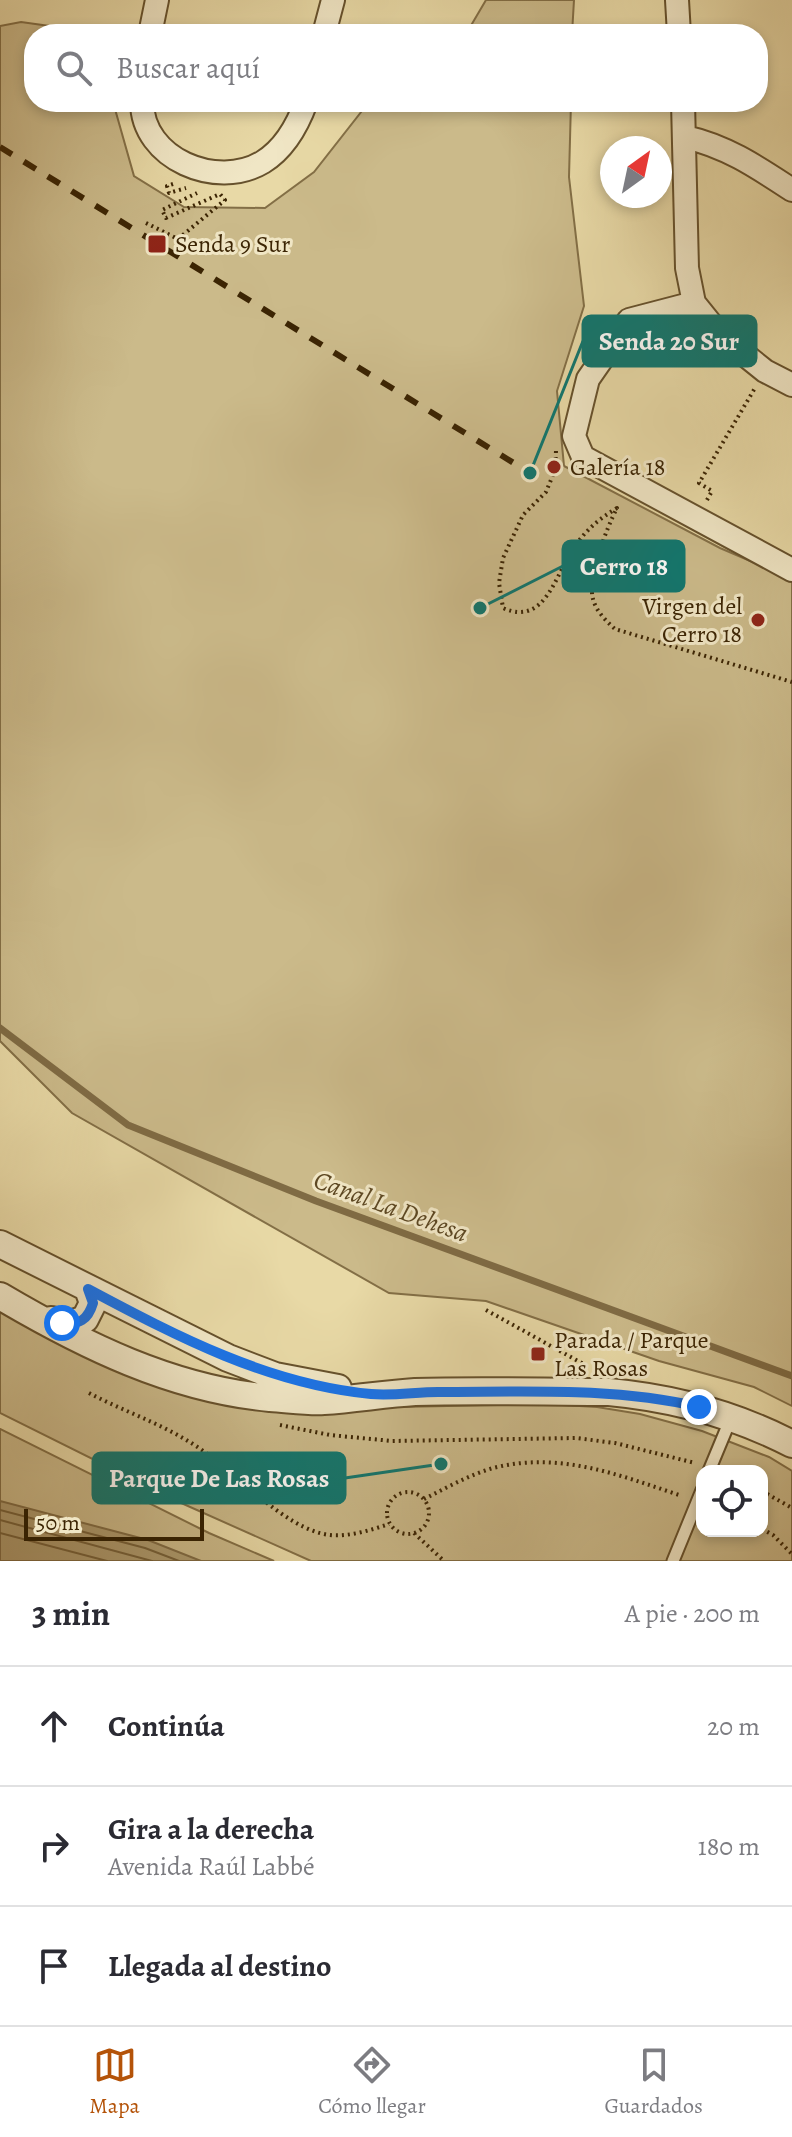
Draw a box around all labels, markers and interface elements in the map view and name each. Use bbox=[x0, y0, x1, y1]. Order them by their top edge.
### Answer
search box bbox=[24, 24, 768, 112]
icon: search bbox=[52, 46, 96, 90]
text: Buscar aquí bbox=[116, 48, 260, 88]
north arrow bbox=[600, 136, 672, 208]
place label: Senda 9 Sur bbox=[175, 228, 291, 260]
marker: Senda 9 Sur bbox=[146, 233, 168, 255]
callout: Senda 20 Sur bbox=[583, 316, 756, 366]
text: Senda 20 Sur bbox=[599, 324, 739, 359]
place label: Galería 18 bbox=[570, 451, 665, 483]
marker: Galería 18 bbox=[545, 458, 563, 476]
callout: Cerro 18 bbox=[563, 541, 684, 591]
text: Cerro 18 bbox=[580, 549, 668, 584]
place label: Virgen del Cerro 18 bbox=[641, 590, 742, 650]
marker: Virgen del Cerro 18 bbox=[749, 611, 767, 629]
water label: Canal La Dehesa bbox=[309, 1162, 473, 1251]
route start bbox=[44, 1305, 80, 1341]
place label: Parada / Parque Las Rosas bbox=[554, 1324, 709, 1384]
marker: Parada / Parque Las Rosas bbox=[529, 1345, 547, 1363]
route end bbox=[681, 1389, 717, 1425]
callout: Parque De Las Rosas bbox=[93, 1453, 345, 1503]
text: Parque De Las Rosas bbox=[109, 1461, 329, 1496]
map controls bbox=[696, 1465, 768, 1537]
button: locate bbox=[696, 1465, 768, 1537]
scale bar bbox=[24, 1505, 204, 1541]
text: 50 m bbox=[36, 1508, 80, 1538]
text: 3 min bbox=[32, 1590, 110, 1637]
text: A pie · 200 m bbox=[625, 1596, 760, 1631]
icon: ahead bbox=[32, 1704, 76, 1748]
text: Continúa bbox=[108, 1706, 225, 1746]
text: 20 m bbox=[707, 1709, 760, 1744]
text: Gira a la derecha bbox=[108, 1809, 314, 1849]
icon: right bbox=[32, 1824, 76, 1868]
text: 180 m bbox=[698, 1829, 760, 1864]
text: Avenida Raúl Labbé bbox=[108, 1849, 315, 1884]
icon: arrive bbox=[32, 1944, 76, 1988]
text: Llegada al destino bbox=[108, 1946, 331, 1986]
tab: Mapa bbox=[89, 2043, 140, 2121]
tab: Cómo llegar bbox=[318, 2043, 426, 2121]
tab: Guardados bbox=[604, 2043, 703, 2121]

